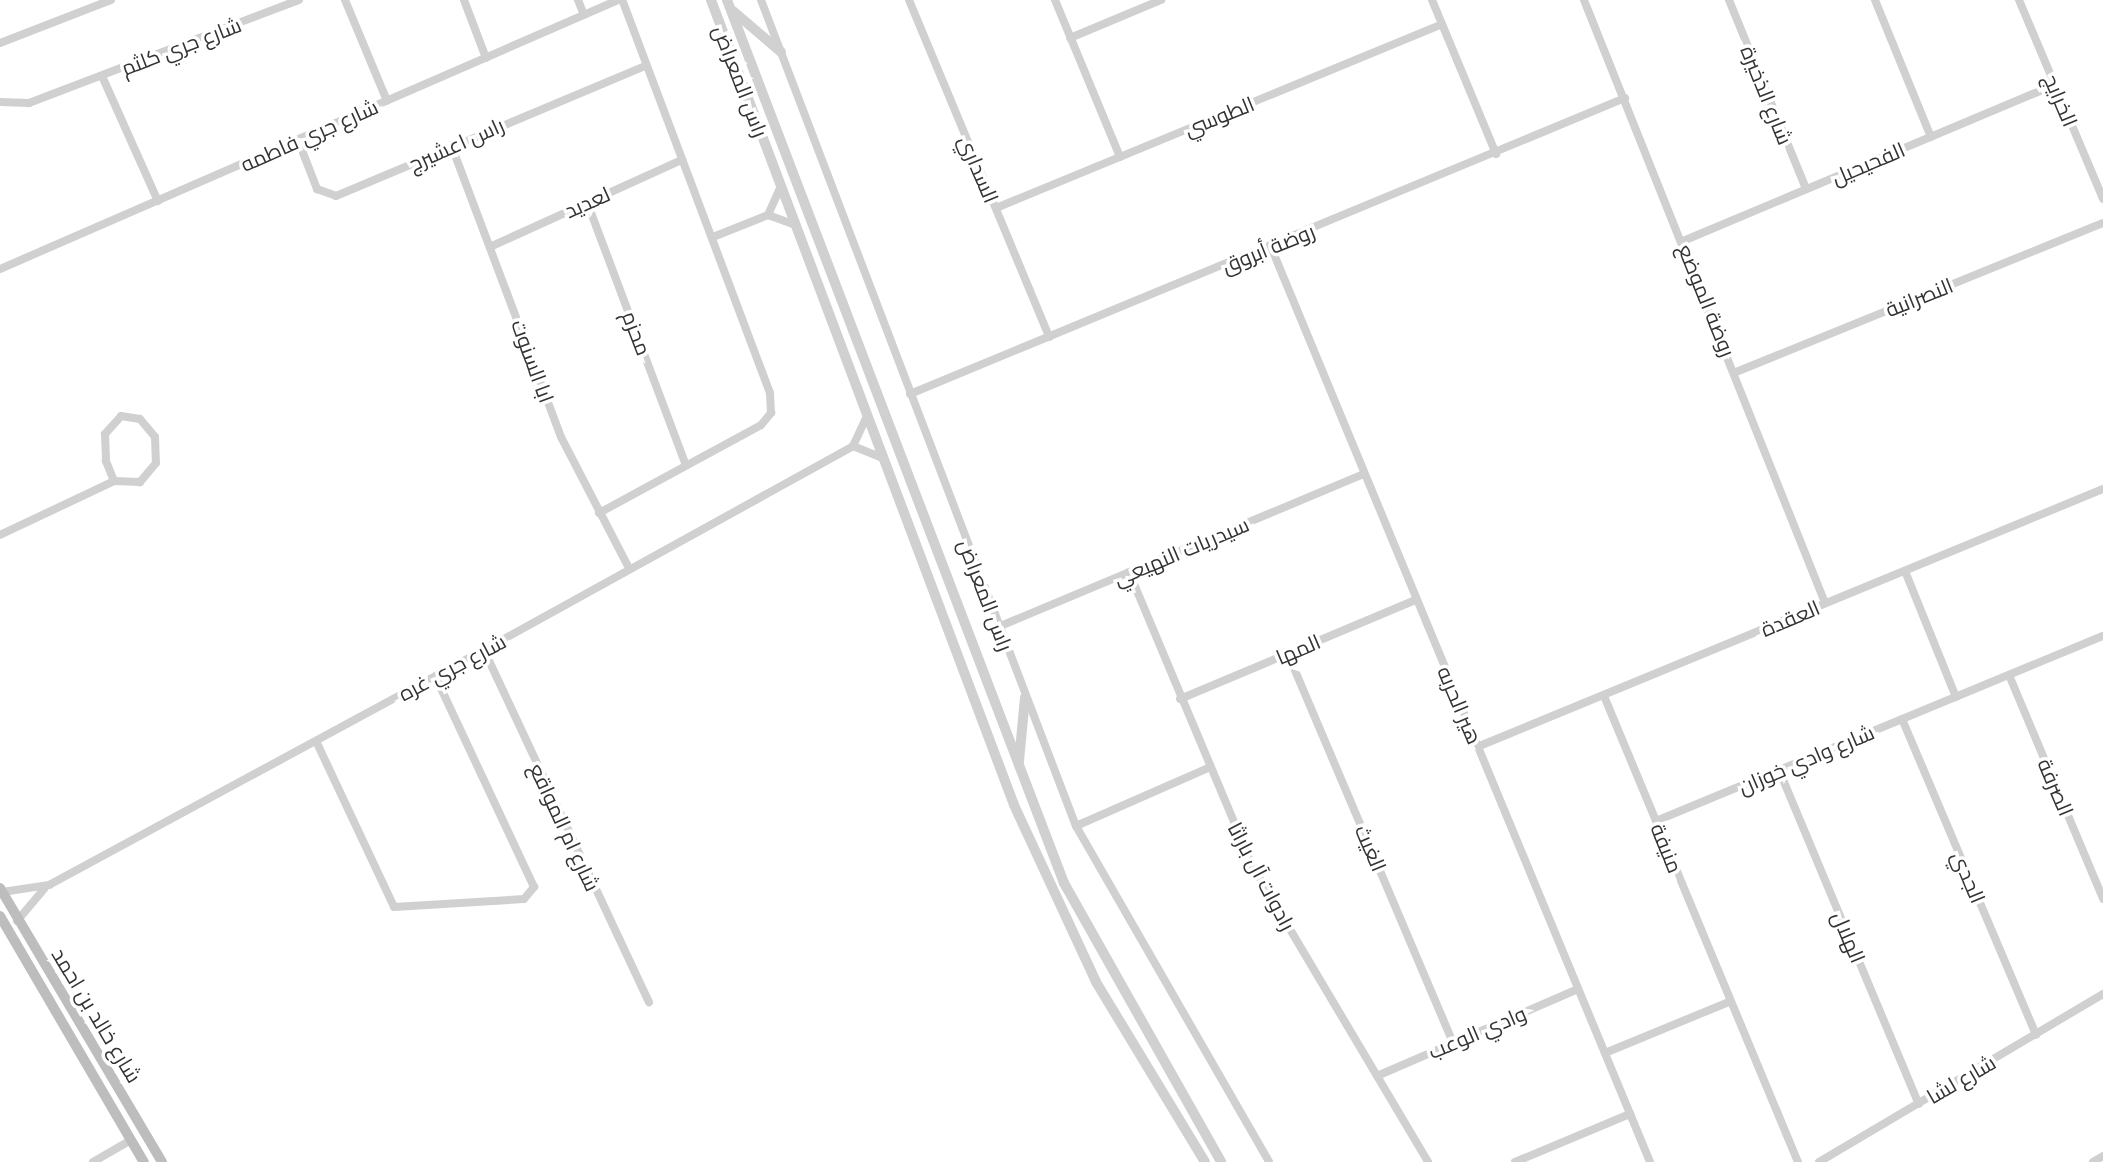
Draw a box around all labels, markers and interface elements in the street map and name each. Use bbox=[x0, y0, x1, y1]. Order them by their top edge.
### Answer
street label: شارع جري كلثم bbox=[117, 12, 245, 80]
street label: راس المعراض bbox=[708, 22, 774, 140]
street label: شارع الذخيرة bbox=[1736, 42, 1798, 148]
street label: الخرايج bbox=[2039, 70, 2083, 130]
street label: الطوسي bbox=[1180, 91, 1258, 141]
street label: شارع جري فاطمه bbox=[236, 93, 382, 177]
street label: راس اعشيرج bbox=[404, 112, 508, 176]
street label: السداري bbox=[954, 132, 1004, 206]
street label: الفحيحيل bbox=[1828, 136, 1908, 190]
street label: لعديد bbox=[560, 181, 614, 223]
street label: روضة أبروق bbox=[1218, 218, 1318, 278]
street label: روضة الموضع bbox=[1673, 240, 1741, 360]
street label: النصرانية bbox=[1882, 272, 1956, 322]
street label: محزم bbox=[617, 307, 657, 359]
street label: ابا السنوت bbox=[506, 316, 560, 406]
street label: سيدريات النهيعي bbox=[1109, 511, 1253, 591]
street label: راس المعراض bbox=[953, 536, 1019, 654]
street label: العقدة bbox=[1757, 594, 1823, 642]
street label: شارع جري غره bbox=[394, 628, 510, 706]
street label: المها bbox=[1272, 628, 1324, 670]
street label: هير الحربه bbox=[1432, 662, 1488, 748]
street label: شارع وادي خوزان bbox=[1734, 719, 1878, 799]
street label: الصرفة bbox=[2033, 755, 2079, 819]
street label: شارع ام المواقع bbox=[524, 759, 606, 895]
street label: رادوات آل باراثا bbox=[1223, 818, 1301, 934]
street label: منيفة bbox=[1646, 819, 1688, 877]
street label: الغيث bbox=[1350, 821, 1392, 875]
street label: الجدي bbox=[1947, 847, 1991, 907]
street label: الهلال bbox=[1827, 908, 1871, 966]
street label: شارع خالد بن احمد bbox=[47, 943, 147, 1087]
street label: وادي الوعب bbox=[1424, 1000, 1530, 1064]
street label: شارع لشا bbox=[1922, 1049, 2000, 1109]

